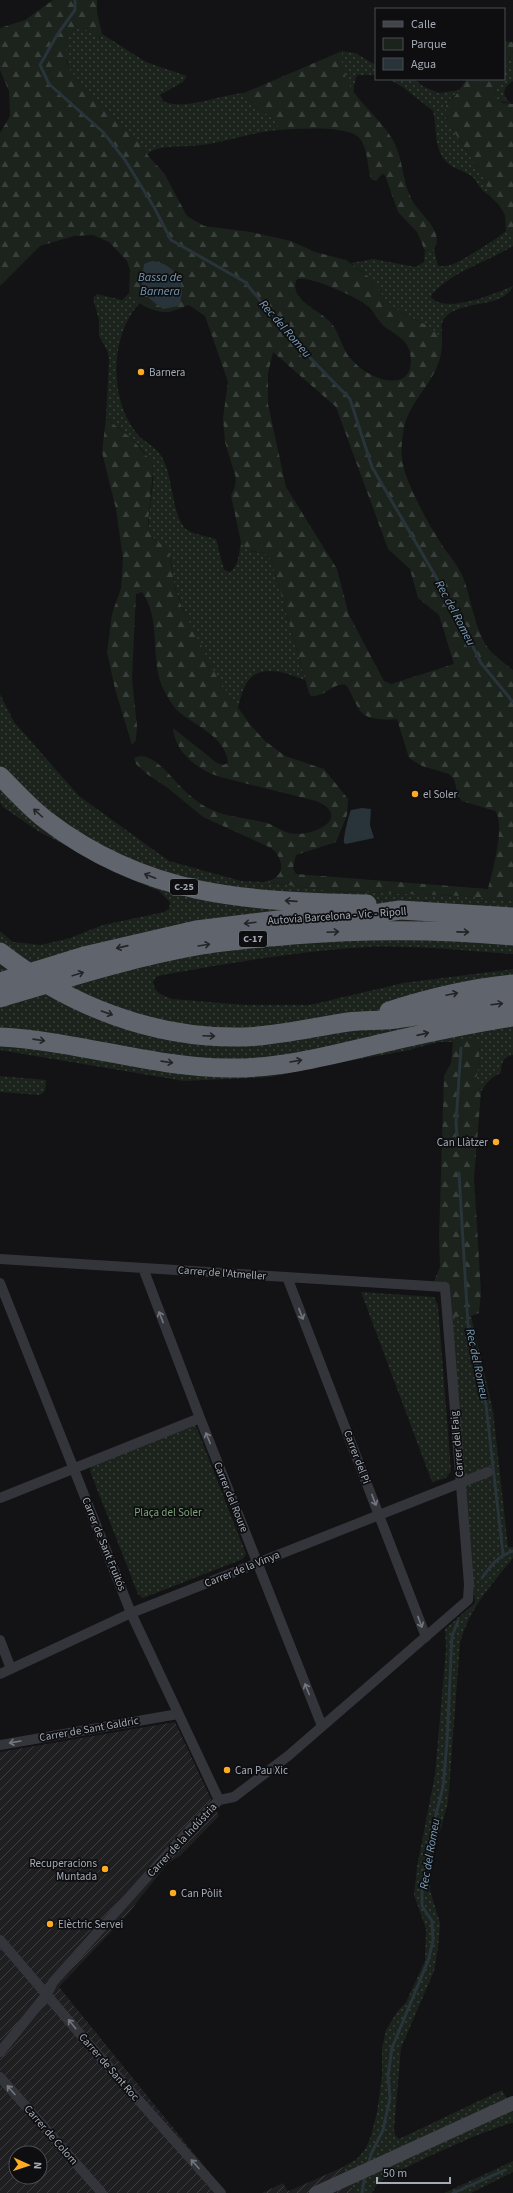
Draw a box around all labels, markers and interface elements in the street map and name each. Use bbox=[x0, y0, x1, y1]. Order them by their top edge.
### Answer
legend bbox=[375, 8, 505, 80]
text: Calle bbox=[411, 16, 436, 33]
text: Parque bbox=[411, 36, 447, 53]
text: Agua bbox=[411, 56, 436, 73]
water label: Bassa de Barnera bbox=[138, 269, 182, 300]
water label: Rec del Romeu bbox=[255, 296, 315, 362]
place label: Barnera bbox=[149, 365, 185, 380]
marker: Barnera bbox=[136, 367, 146, 377]
water label: Rec del Romeu bbox=[431, 577, 479, 649]
place label: el Soler bbox=[423, 787, 458, 802]
marker: el Soler bbox=[410, 789, 420, 799]
one-way arrow bbox=[33, 809, 43, 818]
one-way arrow bbox=[145, 872, 157, 880]
road number: C-25 bbox=[170, 879, 198, 895]
one-way arrow bbox=[285, 898, 298, 905]
street label: Autovia Barcelona - Vic - Ripoll bbox=[267, 904, 407, 928]
one-way arrow bbox=[244, 919, 257, 927]
one-way arrow bbox=[456, 928, 469, 936]
one-way arrow bbox=[326, 929, 339, 936]
road number: C-17 bbox=[239, 931, 267, 947]
one-way arrow bbox=[197, 941, 210, 949]
one-way arrow bbox=[116, 944, 129, 952]
one-way arrow bbox=[71, 970, 84, 977]
one-way arrow bbox=[446, 990, 459, 998]
one-way arrow bbox=[490, 1000, 503, 1008]
one-way arrow bbox=[100, 1010, 113, 1017]
one-way arrow bbox=[416, 1029, 429, 1037]
one-way arrow bbox=[202, 1032, 215, 1040]
one-way arrow bbox=[32, 1036, 45, 1044]
one-way arrow bbox=[289, 1057, 302, 1065]
one-way arrow bbox=[160, 1058, 173, 1066]
place label: Can Llàtzer bbox=[437, 1135, 488, 1150]
marker: Can Llàtzer bbox=[491, 1137, 501, 1147]
street label: Carrer de l'Atmeller bbox=[177, 1262, 267, 1284]
one-way arrow bbox=[298, 1307, 306, 1319]
one-way arrow bbox=[157, 1311, 165, 1323]
water label: Rec del Romeu bbox=[461, 1327, 493, 1401]
street label: Carrer del Faig bbox=[447, 1410, 467, 1478]
street label: Carrer del Pi bbox=[340, 1428, 374, 1486]
one-way arrow bbox=[203, 1433, 211, 1445]
street label: Carrer del Roure bbox=[210, 1460, 252, 1535]
one-way arrow bbox=[370, 1494, 378, 1506]
street label: Carrer de Sant Fruitós bbox=[78, 1495, 130, 1593]
park label: Plaça del Soler bbox=[134, 1505, 202, 1520]
street label: Carrer de la Vinya bbox=[202, 1547, 282, 1591]
one-way arrow bbox=[416, 1615, 424, 1627]
one-way arrow bbox=[303, 1684, 311, 1696]
street label: Carrer de Sant Galdric bbox=[38, 1713, 140, 1745]
one-way arrow bbox=[9, 1738, 22, 1746]
place label: Can Pau Xic bbox=[235, 1763, 288, 1778]
marker: Can Pau Xic bbox=[222, 1765, 232, 1775]
street label: Carrer de la Indústria bbox=[144, 1800, 220, 1880]
water label: Rec del Romeu bbox=[415, 1817, 445, 1891]
place label: Recuperacions Muntada bbox=[29, 1856, 97, 1884]
marker: Recuperacions Muntada bbox=[100, 1864, 110, 1874]
place label: Can Pòlit bbox=[181, 1886, 222, 1901]
marker: Can Pòlit bbox=[168, 1888, 178, 1898]
place label: Elèctric Servei bbox=[58, 1917, 123, 1932]
marker: Elèctric Servei bbox=[45, 1919, 55, 1929]
one-way arrow bbox=[68, 2019, 77, 2030]
street label: Carrer de Sant Roc bbox=[75, 2030, 143, 2104]
one-way arrow bbox=[6, 2085, 16, 2095]
street label: Carrer de Colom bbox=[21, 2102, 81, 2168]
north arrow bbox=[8, 2145, 48, 2185]
one-way arrow bbox=[190, 2159, 199, 2169]
scale bar bbox=[377, 2159, 450, 2185]
text: N bbox=[30, 2161, 45, 2170]
text: 50 m bbox=[383, 2165, 407, 2182]

